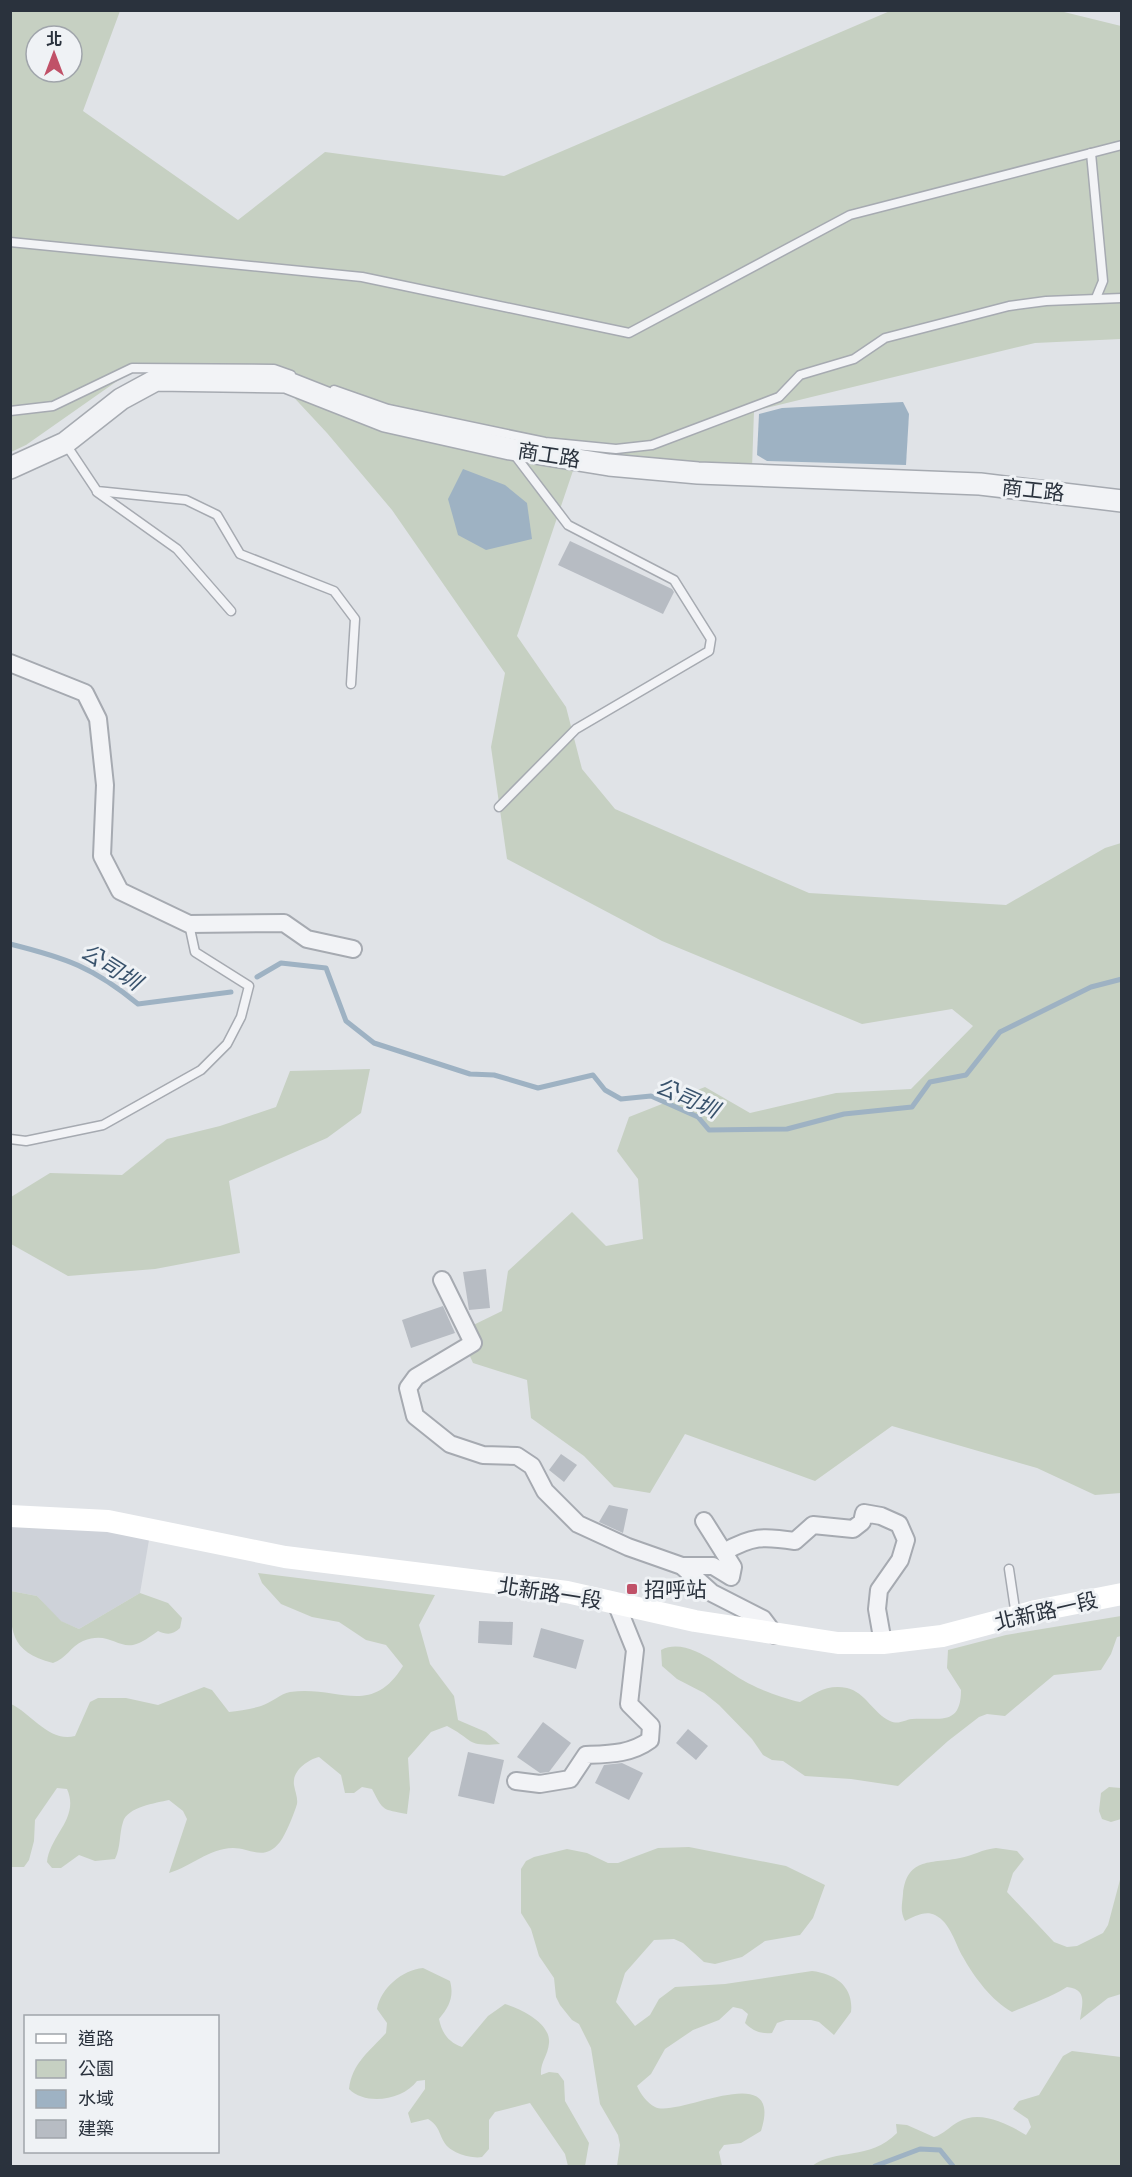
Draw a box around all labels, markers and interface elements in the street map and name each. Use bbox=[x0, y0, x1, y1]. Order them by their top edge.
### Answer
north arrow bbox=[24, 24, 84, 84]
text: 北 bbox=[46, 31, 62, 48]
street label: 商工路 bbox=[516, 439, 582, 471]
street label: 商工路 bbox=[1000, 475, 1066, 505]
water label: 公司圳 bbox=[76, 939, 148, 997]
water label: 公司圳 bbox=[652, 1073, 725, 1124]
street label: 北新路一段 bbox=[496, 1573, 604, 1613]
place label: 招呼站 bbox=[644, 1578, 707, 1601]
marker: 招呼站 bbox=[625, 1582, 639, 1596]
street label: 北新路一段 bbox=[992, 1588, 1100, 1634]
legend bbox=[24, 2015, 219, 2153]
text: 道路 bbox=[78, 2029, 114, 2049]
text: 公園 bbox=[78, 2059, 114, 2079]
text: 水域 bbox=[78, 2089, 114, 2109]
text: 建築 bbox=[78, 2119, 114, 2139]

